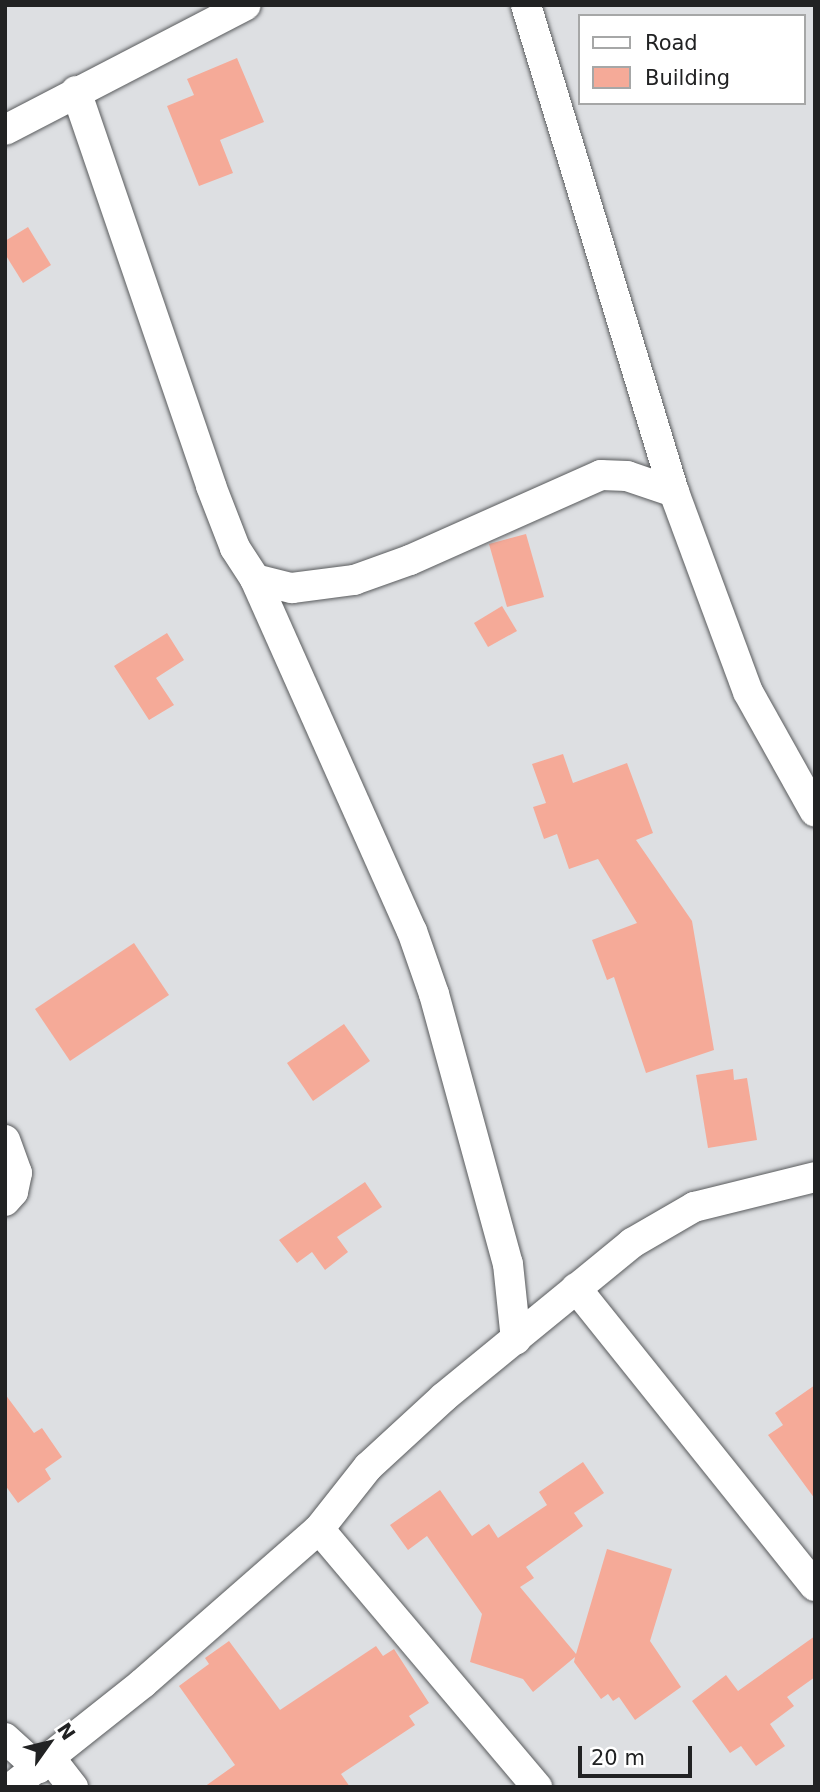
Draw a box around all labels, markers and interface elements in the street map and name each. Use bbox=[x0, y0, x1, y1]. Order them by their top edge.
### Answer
legend bbox=[578, 14, 806, 105]
text: Road bbox=[645, 31, 698, 55]
text: Building bbox=[645, 66, 730, 90]
north arrow bbox=[14, 1708, 84, 1778]
text: N bbox=[53, 1719, 80, 1744]
scale bar bbox=[582, 1732, 696, 1776]
text: 20 m bbox=[591, 1746, 645, 1770]

